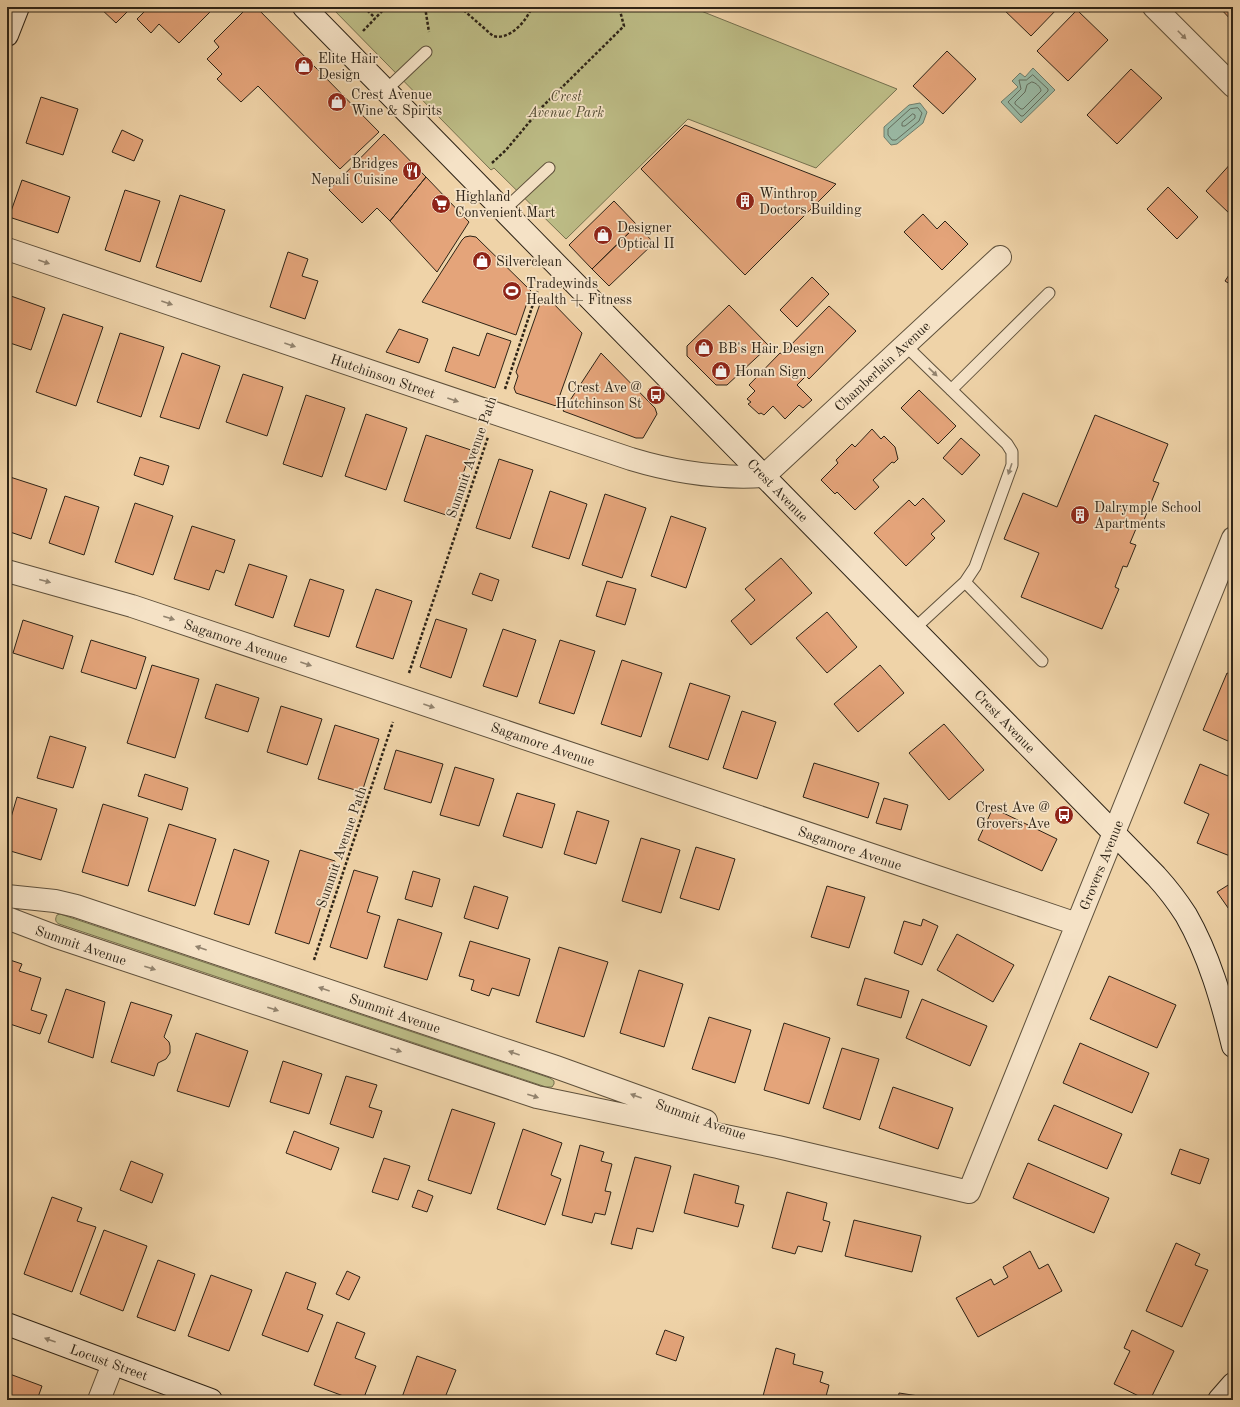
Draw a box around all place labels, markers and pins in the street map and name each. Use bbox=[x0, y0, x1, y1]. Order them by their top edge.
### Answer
place label: Elite Hair Design bbox=[318, 52, 378, 82]
shop icon: Elite Hair Design bbox=[293, 55, 315, 77]
place label: Crest Avenue Wine & Spirits bbox=[351, 88, 442, 118]
shop icon: Crest Avenue Wine & Spirits bbox=[326, 91, 348, 113]
place label: Bridges Nepali Cuisine bbox=[311, 157, 398, 187]
restaurant icon: Bridges Nepali Cuisine bbox=[401, 160, 423, 182]
place label: Winthrop Doctors Building bbox=[759, 187, 862, 217]
place label: Highland Convenient Mart bbox=[455, 190, 556, 220]
building icon: Winthrop Doctors Building bbox=[734, 190, 756, 212]
supermarket icon: Highland Convenient Mart bbox=[430, 193, 452, 215]
place label: Designer Optical II bbox=[617, 221, 674, 251]
shop icon: Designer Optical II bbox=[592, 224, 614, 246]
shop icon: Silverclean bbox=[471, 250, 493, 272]
place label: Silverclean bbox=[496, 255, 562, 269]
place label: Tradewinds Health + Fitness bbox=[526, 277, 632, 307]
sports icon: Tradewinds Health + Fitness bbox=[501, 280, 523, 302]
shop icon: BB's Hair Design bbox=[693, 337, 715, 359]
place label: BB's Hair Design bbox=[718, 342, 825, 356]
shop icon: Honan Sign bbox=[710, 360, 732, 382]
place label: Honan Sign bbox=[735, 365, 807, 379]
place label: Crest Ave @ Hutchinson St bbox=[555, 381, 642, 411]
bus stop icon: Crest Ave @ Hutchinson St bbox=[645, 384, 667, 406]
place label: Dalrymple School Apartments bbox=[1094, 501, 1202, 531]
building icon: Dalrymple School Apartments bbox=[1069, 504, 1091, 526]
place label: Crest Ave @ Grovers Ave bbox=[975, 801, 1050, 831]
bus stop icon: Crest Ave @ Grovers Ave bbox=[1053, 804, 1075, 826]

